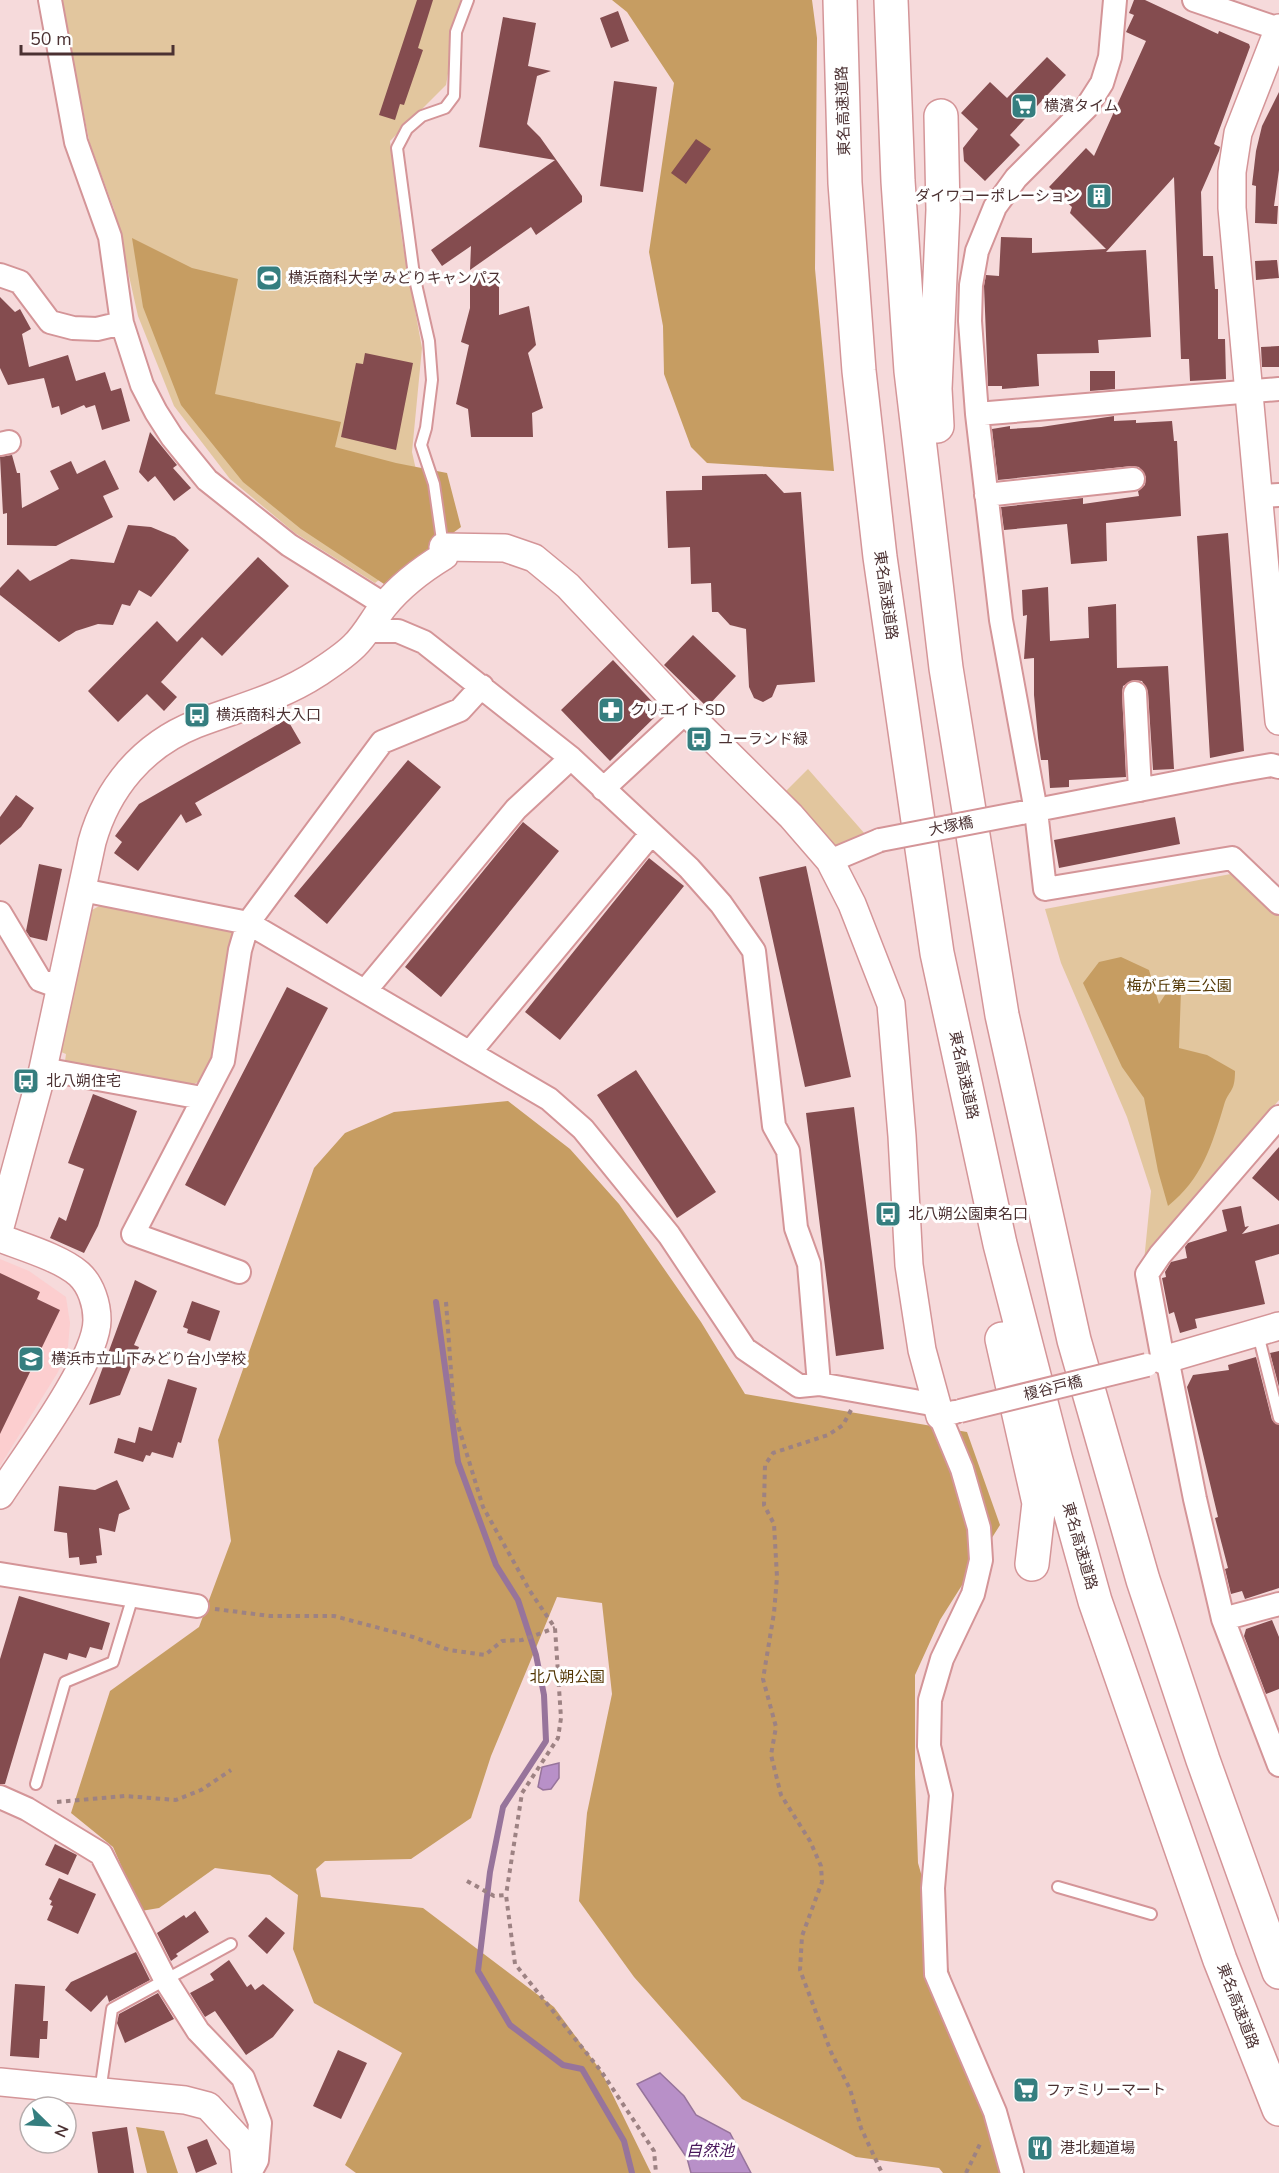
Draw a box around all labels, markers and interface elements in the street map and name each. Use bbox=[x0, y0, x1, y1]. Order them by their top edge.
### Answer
scale bar bbox=[21, 18, 172, 56]
text: 50 m bbox=[30, 27, 72, 51]
street label: 東名高速道路 bbox=[831, 66, 855, 156]
supermarket icon: 横濱タイム bbox=[1009, 91, 1039, 121]
place label: 横濱タイム bbox=[1044, 96, 1119, 116]
building icon: ダイワコーポレーション bbox=[1084, 181, 1114, 211]
place label: ダイワコーポレーション bbox=[915, 186, 1080, 206]
sports icon: 横浜商科大学 みどりキャンパス bbox=[254, 263, 284, 293]
place label: 横浜商科大学 みどりキャンパス bbox=[288, 268, 502, 288]
street label: 東名高速道路 bbox=[870, 549, 902, 641]
pharmacy icon: クリエイトSD bbox=[596, 695, 626, 725]
bus stop icon: 横浜商科大入口 bbox=[182, 700, 212, 730]
place label: クリエイトSD bbox=[630, 700, 725, 720]
place label: 横浜商科大入口 bbox=[216, 705, 321, 725]
bus stop icon: ユーランド緑 bbox=[684, 724, 714, 754]
place label: ユーランド緑 bbox=[718, 729, 808, 749]
street label: 大塚橋 bbox=[927, 812, 975, 840]
park label: 梅が丘第二公園 bbox=[1126, 976, 1232, 996]
street label: 東名高速道路 bbox=[945, 1029, 983, 1121]
bus stop icon: 北八朔住宅 bbox=[11, 1066, 41, 1096]
place label: 北八朔住宅 bbox=[46, 1071, 121, 1091]
bus stop icon: 北八朔公園東名口 bbox=[873, 1199, 903, 1229]
place label: 北八朔公園東名口 bbox=[908, 1204, 1028, 1224]
school or university icon: 横浜市立山下みどり台小学校 bbox=[16, 1344, 46, 1374]
place label: 横浜市立山下みどり台小学校 bbox=[51, 1349, 246, 1369]
street label: 榎谷戸橋 bbox=[1021, 1371, 1085, 1405]
street label: 東名高速道路 bbox=[1058, 1500, 1102, 1592]
park label: 北八朔公園 bbox=[529, 1667, 605, 1687]
street label: 東名高速道路 bbox=[1213, 1960, 1263, 2052]
supermarket icon: ファミリーマート bbox=[1011, 2075, 1041, 2105]
place label: ファミリーマート bbox=[1046, 2080, 1166, 2100]
north arrow bbox=[18, 2095, 78, 2155]
text: N bbox=[48, 2121, 73, 2141]
restaurant icon: 港北麺道場 bbox=[1025, 2133, 1055, 2163]
place label: 港北麺道場 bbox=[1060, 2138, 1135, 2158]
water label: 自然池 bbox=[686, 2140, 736, 2162]

